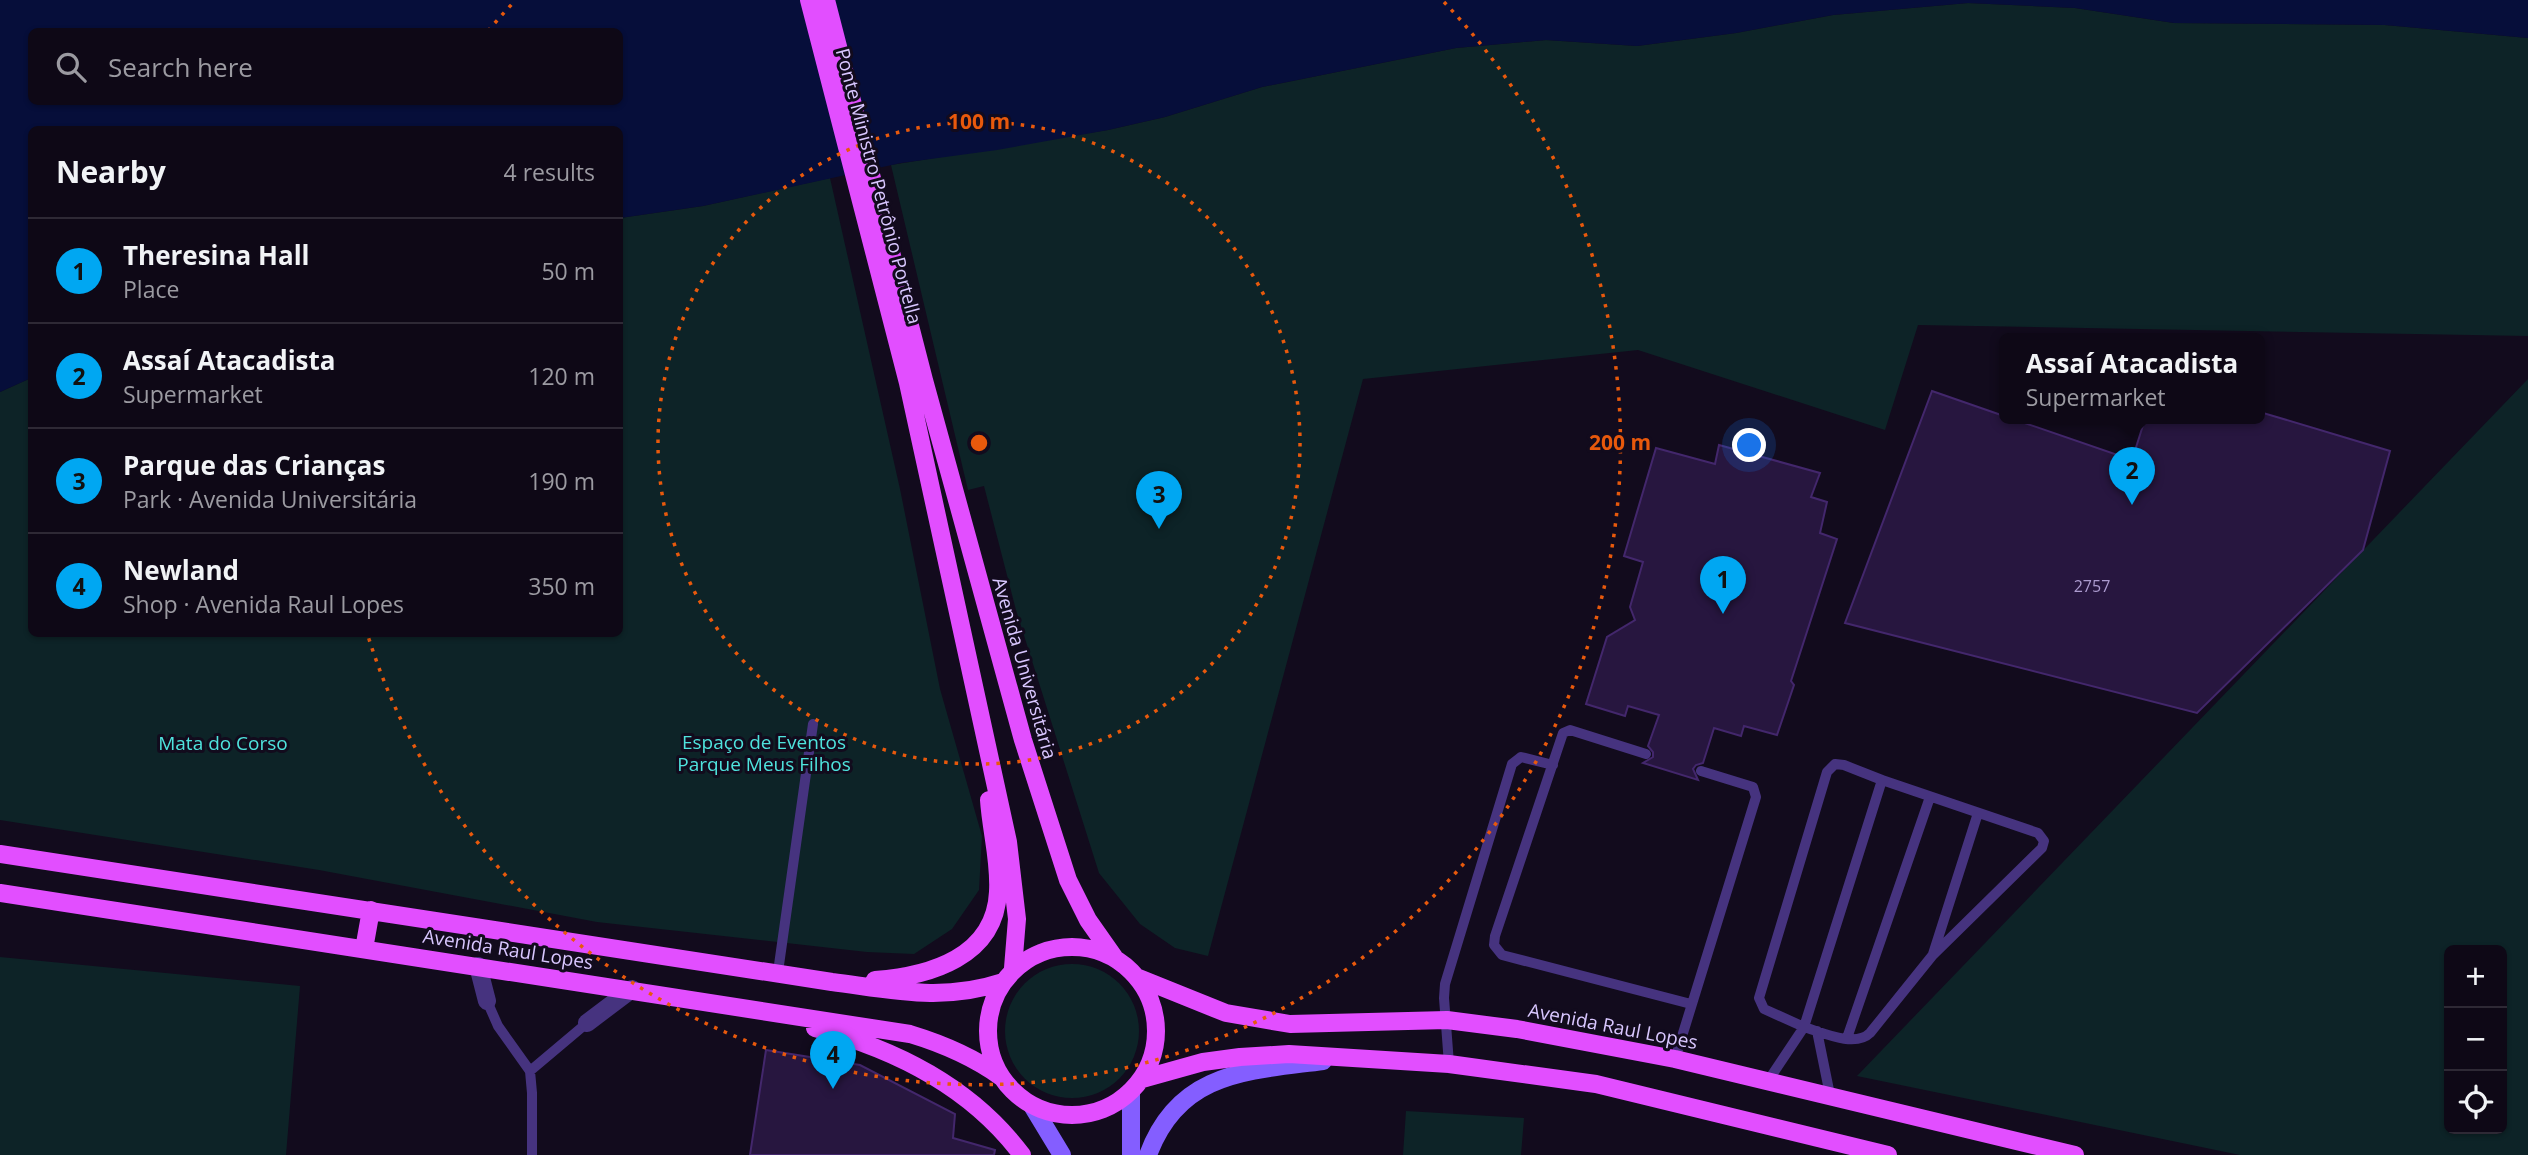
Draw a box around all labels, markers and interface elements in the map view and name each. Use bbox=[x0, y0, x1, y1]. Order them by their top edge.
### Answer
search box bbox=[28, 28, 623, 105]
street label: Ponte Ministro Petrônio Portella bbox=[830, 45, 928, 327]
icon: search bbox=[52, 48, 90, 86]
text: Search here bbox=[108, 49, 253, 85]
text: 100 m bbox=[948, 107, 1010, 135]
text: Nearby bbox=[56, 151, 166, 192]
text: 4 results bbox=[504, 156, 595, 188]
text: Theresina Hall bbox=[123, 237, 310, 273]
text: 1 bbox=[72, 255, 86, 287]
text: 50 m bbox=[541, 255, 595, 287]
text: Place bbox=[123, 273, 179, 305]
popup bbox=[1999, 333, 2265, 424]
text: Assaí Atacadista bbox=[123, 342, 335, 378]
text: Assaí Atacadista bbox=[2026, 345, 2238, 381]
text: 2 bbox=[72, 360, 86, 392]
text: 120 m bbox=[528, 360, 595, 392]
text: Supermarket bbox=[123, 378, 263, 410]
text: Supermarket bbox=[2026, 381, 2166, 413]
text: 200 m bbox=[1589, 428, 1651, 456]
your location bbox=[1732, 428, 1766, 462]
centre of rings bbox=[967, 431, 991, 455]
text: Parque das Crianças bbox=[123, 447, 385, 483]
pin: 2 bbox=[2109, 447, 2155, 505]
text: 3 bbox=[72, 465, 86, 497]
text: 190 m bbox=[528, 465, 595, 497]
pin: 3 bbox=[1136, 471, 1182, 529]
text: Park · Avenida Universitária bbox=[123, 483, 417, 515]
text: Newland bbox=[123, 552, 239, 588]
pin: 1 bbox=[1700, 556, 1746, 614]
text: 4 bbox=[72, 570, 86, 602]
text: 350 m bbox=[528, 570, 595, 602]
street label: Avenida Universitária bbox=[987, 574, 1063, 762]
house number: 2757 bbox=[2074, 575, 2110, 597]
text: Shop · Avenida Raul Lopes bbox=[123, 588, 404, 620]
park label: Espaço de Eventos Parque Meus Filhos bbox=[677, 729, 851, 777]
park label: Mata do Corso bbox=[158, 730, 288, 756]
street label: Avenida Raul Lopes bbox=[421, 923, 595, 975]
map controls bbox=[2444, 945, 2507, 1134]
button: + bbox=[2444, 945, 2507, 1008]
street label: Avenida Raul Lopes bbox=[1526, 997, 1700, 1055]
button: − bbox=[2444, 1008, 2507, 1071]
pin: 4 bbox=[810, 1031, 856, 1089]
button: locate bbox=[2444, 1071, 2507, 1134]

